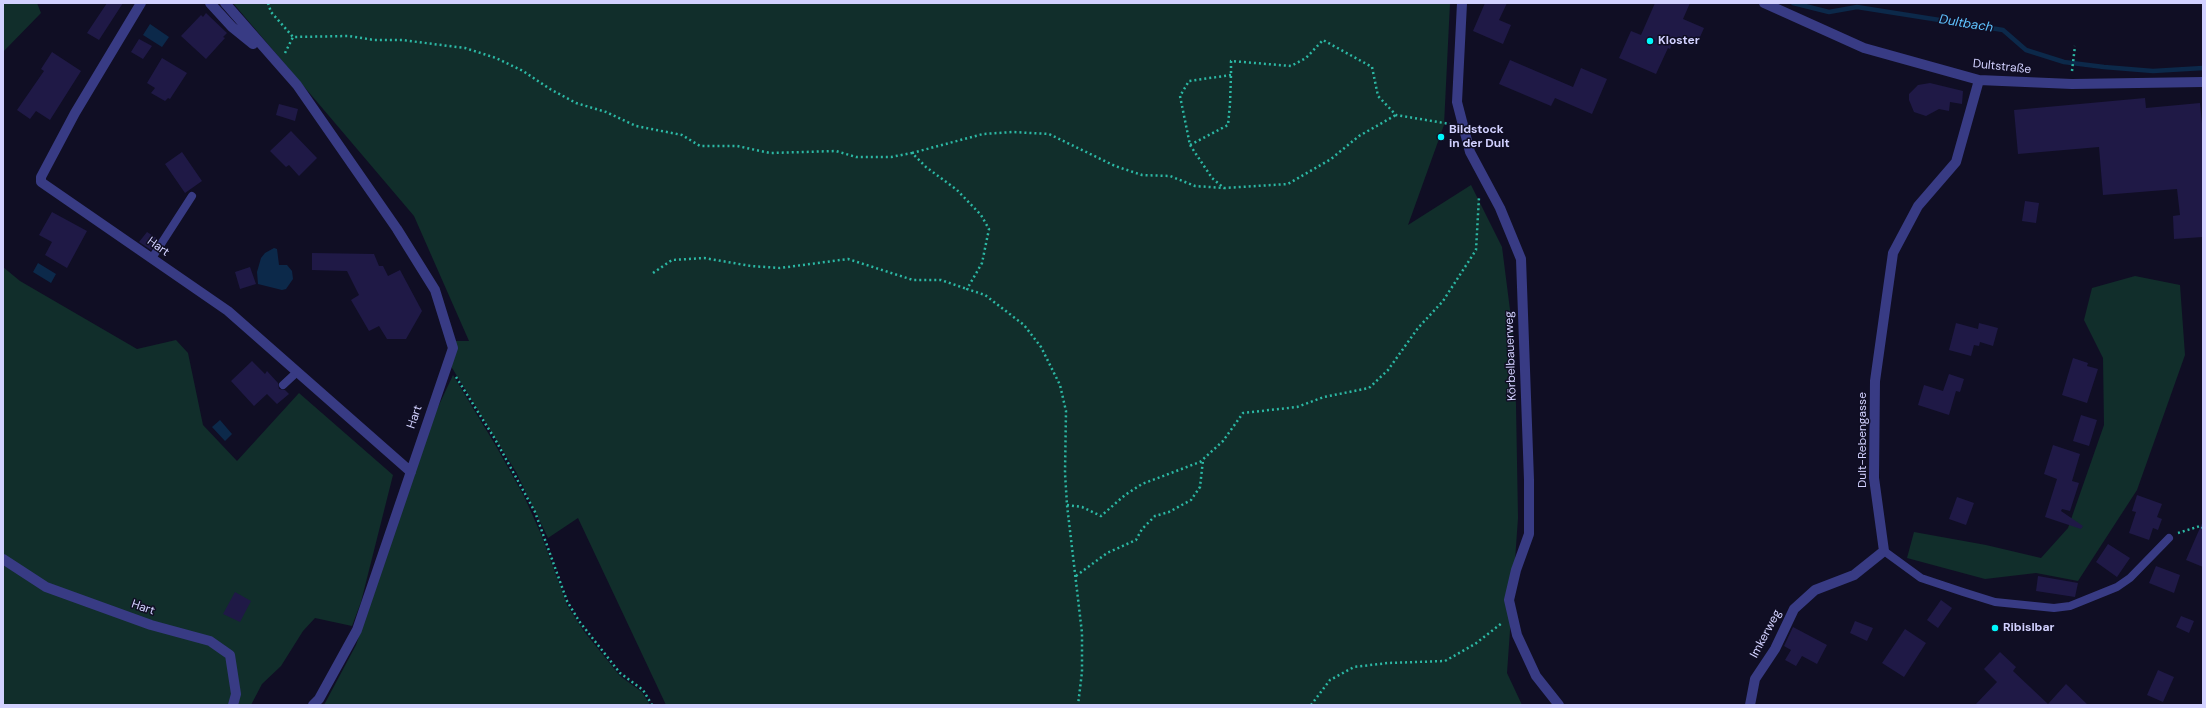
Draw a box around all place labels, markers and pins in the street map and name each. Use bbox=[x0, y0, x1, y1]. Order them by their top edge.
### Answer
place label: Kloster bbox=[1658, 34, 1700, 48]
marker: Kloster bbox=[1645, 36, 1655, 46]
place label: Bildstock in der Dult bbox=[1449, 123, 1510, 151]
marker: Bildstock in der Dult bbox=[1436, 132, 1446, 142]
place label: Ribislbar bbox=[2003, 621, 2054, 635]
marker: Ribislbar bbox=[1990, 623, 2000, 633]

